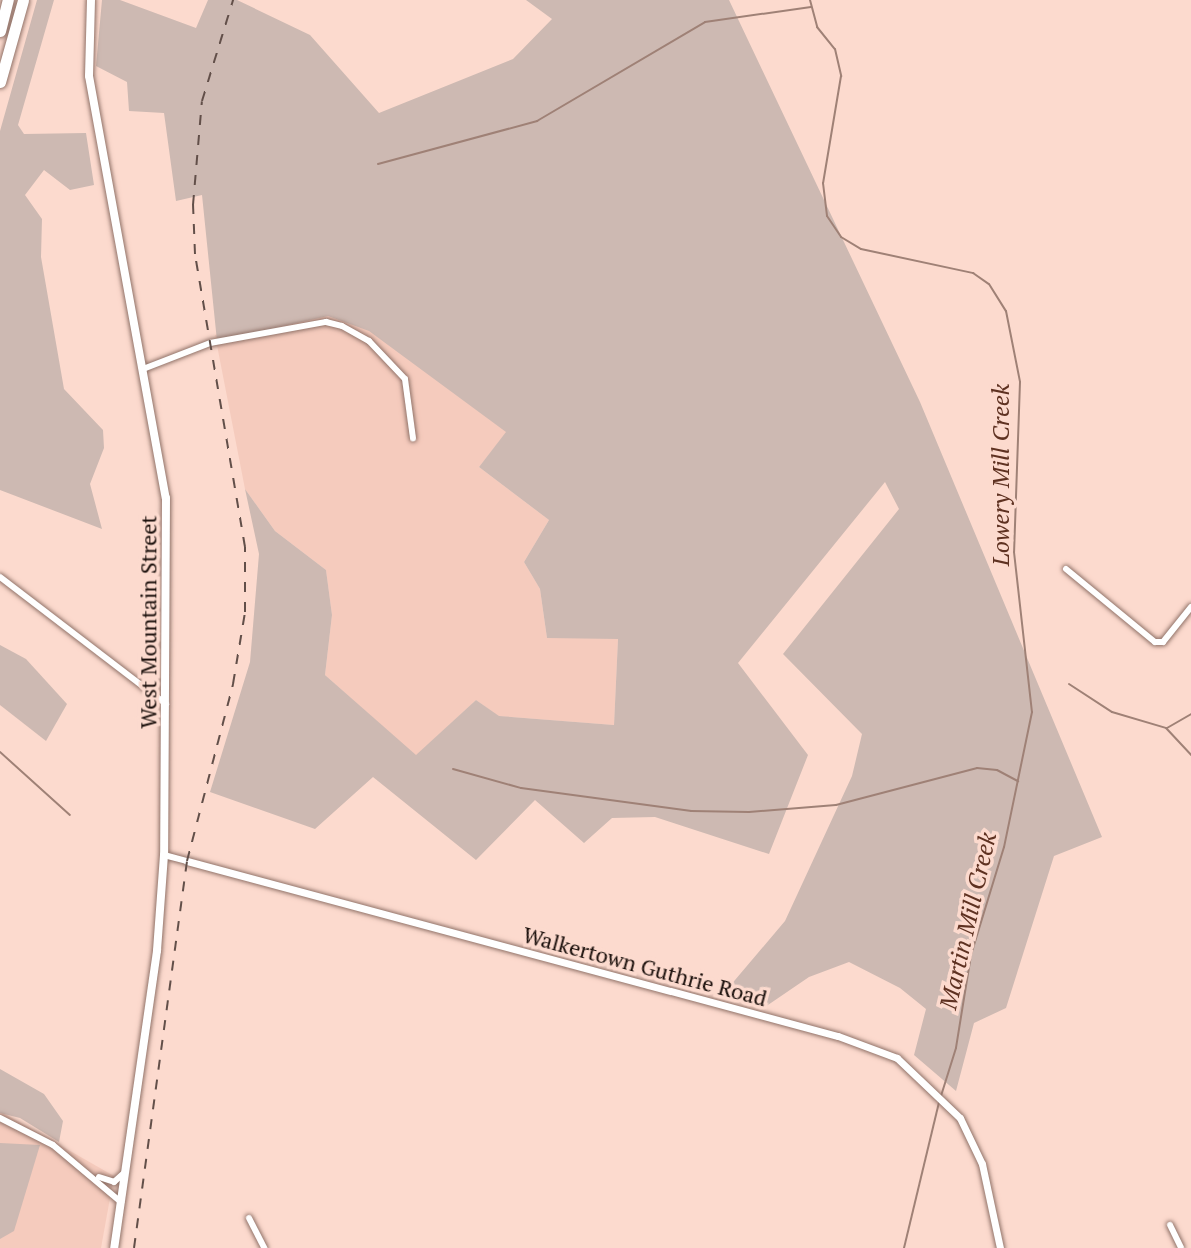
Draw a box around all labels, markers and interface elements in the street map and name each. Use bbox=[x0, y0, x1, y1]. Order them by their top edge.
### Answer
water label: Lowery Mill Creek bbox=[987, 384, 1015, 566]
street label: West Mountain Street bbox=[135, 515, 161, 729]
water label: Martin Mill Creek bbox=[934, 830, 1002, 1012]
street label: Walkertown Guthrie Road bbox=[520, 921, 770, 1011]

